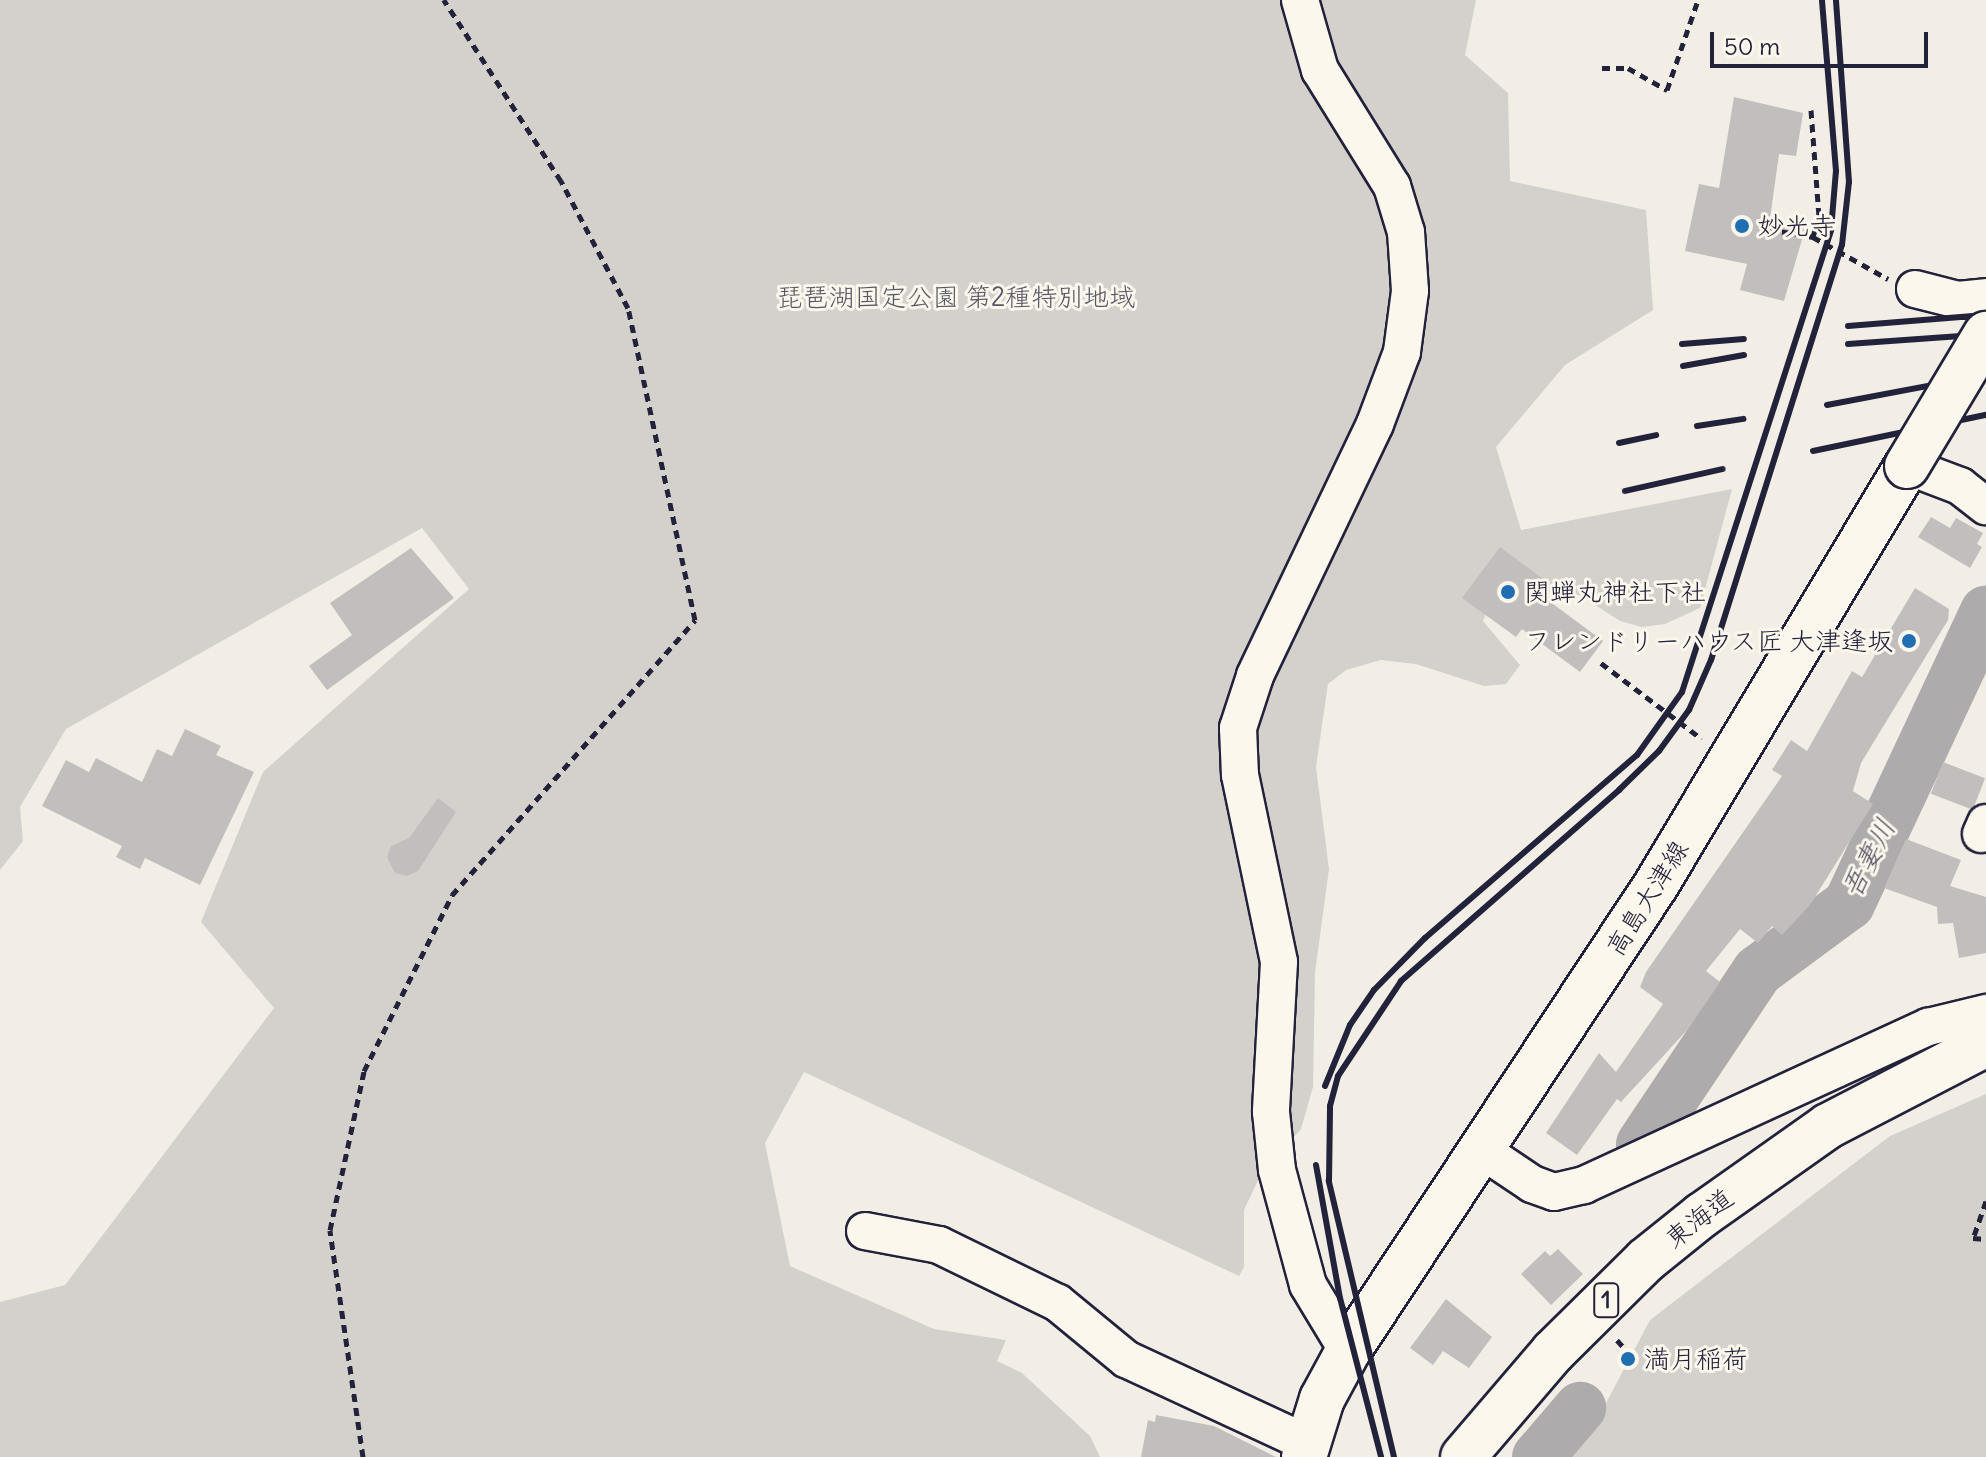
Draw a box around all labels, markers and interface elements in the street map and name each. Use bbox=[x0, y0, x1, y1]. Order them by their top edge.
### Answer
scale bar bbox=[1714, 16, 1932, 66]
text: 50 m bbox=[1724, 31, 1780, 61]
place label: 妙光寺 bbox=[1758, 210, 1836, 242]
marker: 妙光寺 bbox=[1733, 217, 1751, 235]
park label: 琵琶湖国定公園 第2種特別地域 bbox=[777, 281, 1135, 313]
place label: 関蝉丸神社下社 bbox=[1524, 576, 1706, 608]
marker: 関蝉丸神社下社 bbox=[1499, 583, 1517, 601]
place label: フレンドリーハウス匠 大津逢坂 bbox=[1523, 625, 1893, 657]
marker: フレンドリーハウス匠 大津逢坂 bbox=[1900, 632, 1918, 650]
water label: 吾妻川 bbox=[1834, 813, 1902, 903]
street label: 高島大津線 bbox=[1599, 835, 1695, 961]
street label: 東海道 bbox=[1659, 1182, 1739, 1254]
road number: 1 bbox=[1592, 1280, 1620, 1320]
place label: 満月稲荷 bbox=[1644, 1343, 1748, 1375]
marker: 満月稲荷 bbox=[1619, 1350, 1637, 1368]

